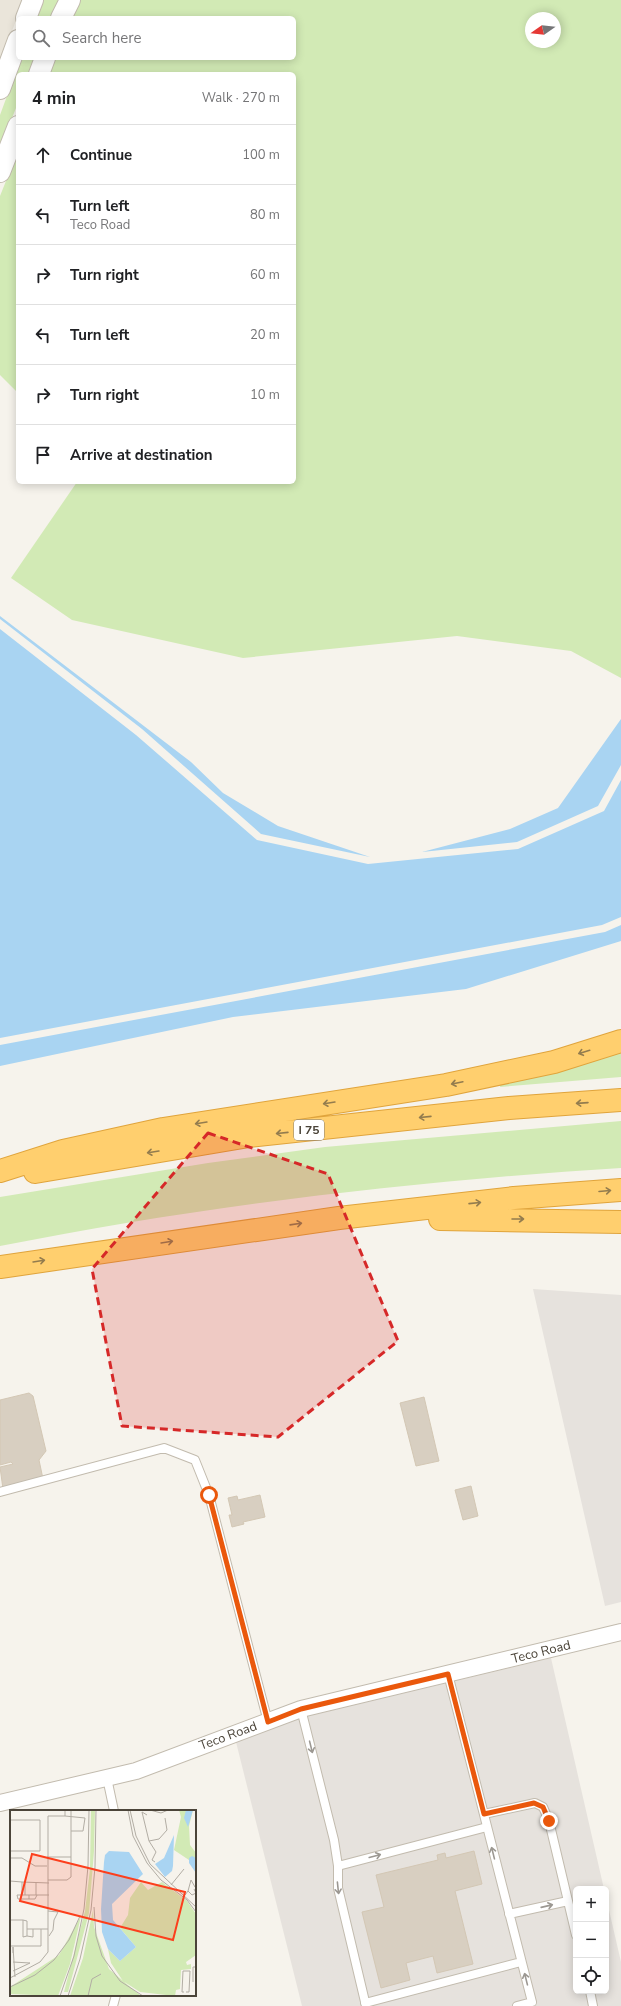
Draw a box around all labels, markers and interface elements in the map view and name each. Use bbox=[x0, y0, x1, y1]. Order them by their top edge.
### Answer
north arrow bbox=[525, 12, 561, 48]
search box bbox=[16, 16, 296, 60]
icon: search bbox=[30, 27, 52, 49]
text: Search here bbox=[62, 28, 142, 48]
text: 4 min bbox=[32, 87, 76, 110]
text: Walk · 270 m bbox=[202, 89, 280, 107]
icon: ahead bbox=[32, 144, 54, 166]
text: Continue bbox=[70, 145, 132, 165]
text: 100 m bbox=[242, 146, 280, 164]
text: Turn left bbox=[70, 196, 129, 216]
icon: left bbox=[32, 204, 54, 226]
text: 80 m bbox=[250, 206, 280, 224]
text: Teco Road bbox=[70, 216, 130, 234]
icon: right bbox=[32, 264, 54, 286]
text: Turn right bbox=[70, 265, 139, 285]
text: 60 m bbox=[250, 266, 280, 284]
icon: left bbox=[32, 324, 54, 346]
text: Turn left bbox=[70, 325, 129, 345]
text: 20 m bbox=[250, 326, 280, 344]
icon: right bbox=[32, 384, 54, 406]
text: Turn right bbox=[70, 385, 139, 405]
text: 10 m bbox=[250, 386, 280, 404]
icon: arrive bbox=[32, 444, 54, 466]
text: Arrive at destination bbox=[70, 445, 213, 465]
one-way arrow bbox=[577, 1049, 590, 1056]
one-way arrow bbox=[451, 1079, 464, 1087]
one-way arrow bbox=[323, 1099, 336, 1107]
one-way arrow bbox=[576, 1099, 589, 1106]
one-way arrow bbox=[419, 1113, 432, 1121]
one-way arrow bbox=[195, 1119, 208, 1127]
road number: I 75 bbox=[294, 1120, 324, 1140]
one-way arrow bbox=[276, 1129, 289, 1136]
one-way arrow bbox=[147, 1148, 160, 1156]
one-way arrow bbox=[598, 1188, 611, 1195]
one-way arrow bbox=[468, 1199, 481, 1207]
one-way arrow bbox=[511, 1215, 524, 1223]
one-way arrow bbox=[289, 1220, 302, 1228]
one-way arrow bbox=[160, 1238, 173, 1246]
one-way arrow bbox=[32, 1257, 45, 1265]
route start bbox=[200, 1486, 218, 1504]
street label: Teco Road bbox=[509, 1636, 573, 1668]
street label: Teco Road bbox=[197, 1717, 259, 1755]
one-way arrow bbox=[308, 1740, 315, 1753]
inset map bbox=[10, 1810, 196, 1996]
route end bbox=[540, 1812, 558, 1830]
one-way arrow bbox=[489, 1847, 497, 1860]
one-way arrow bbox=[369, 1852, 382, 1860]
one-way arrow bbox=[335, 1881, 342, 1894]
map controls bbox=[573, 1886, 609, 1994]
button: + bbox=[573, 1886, 609, 1922]
one-way arrow bbox=[540, 1901, 553, 1909]
button: − bbox=[573, 1922, 609, 1958]
button: locate bbox=[573, 1958, 609, 1994]
one-way arrow bbox=[521, 1973, 529, 1986]

